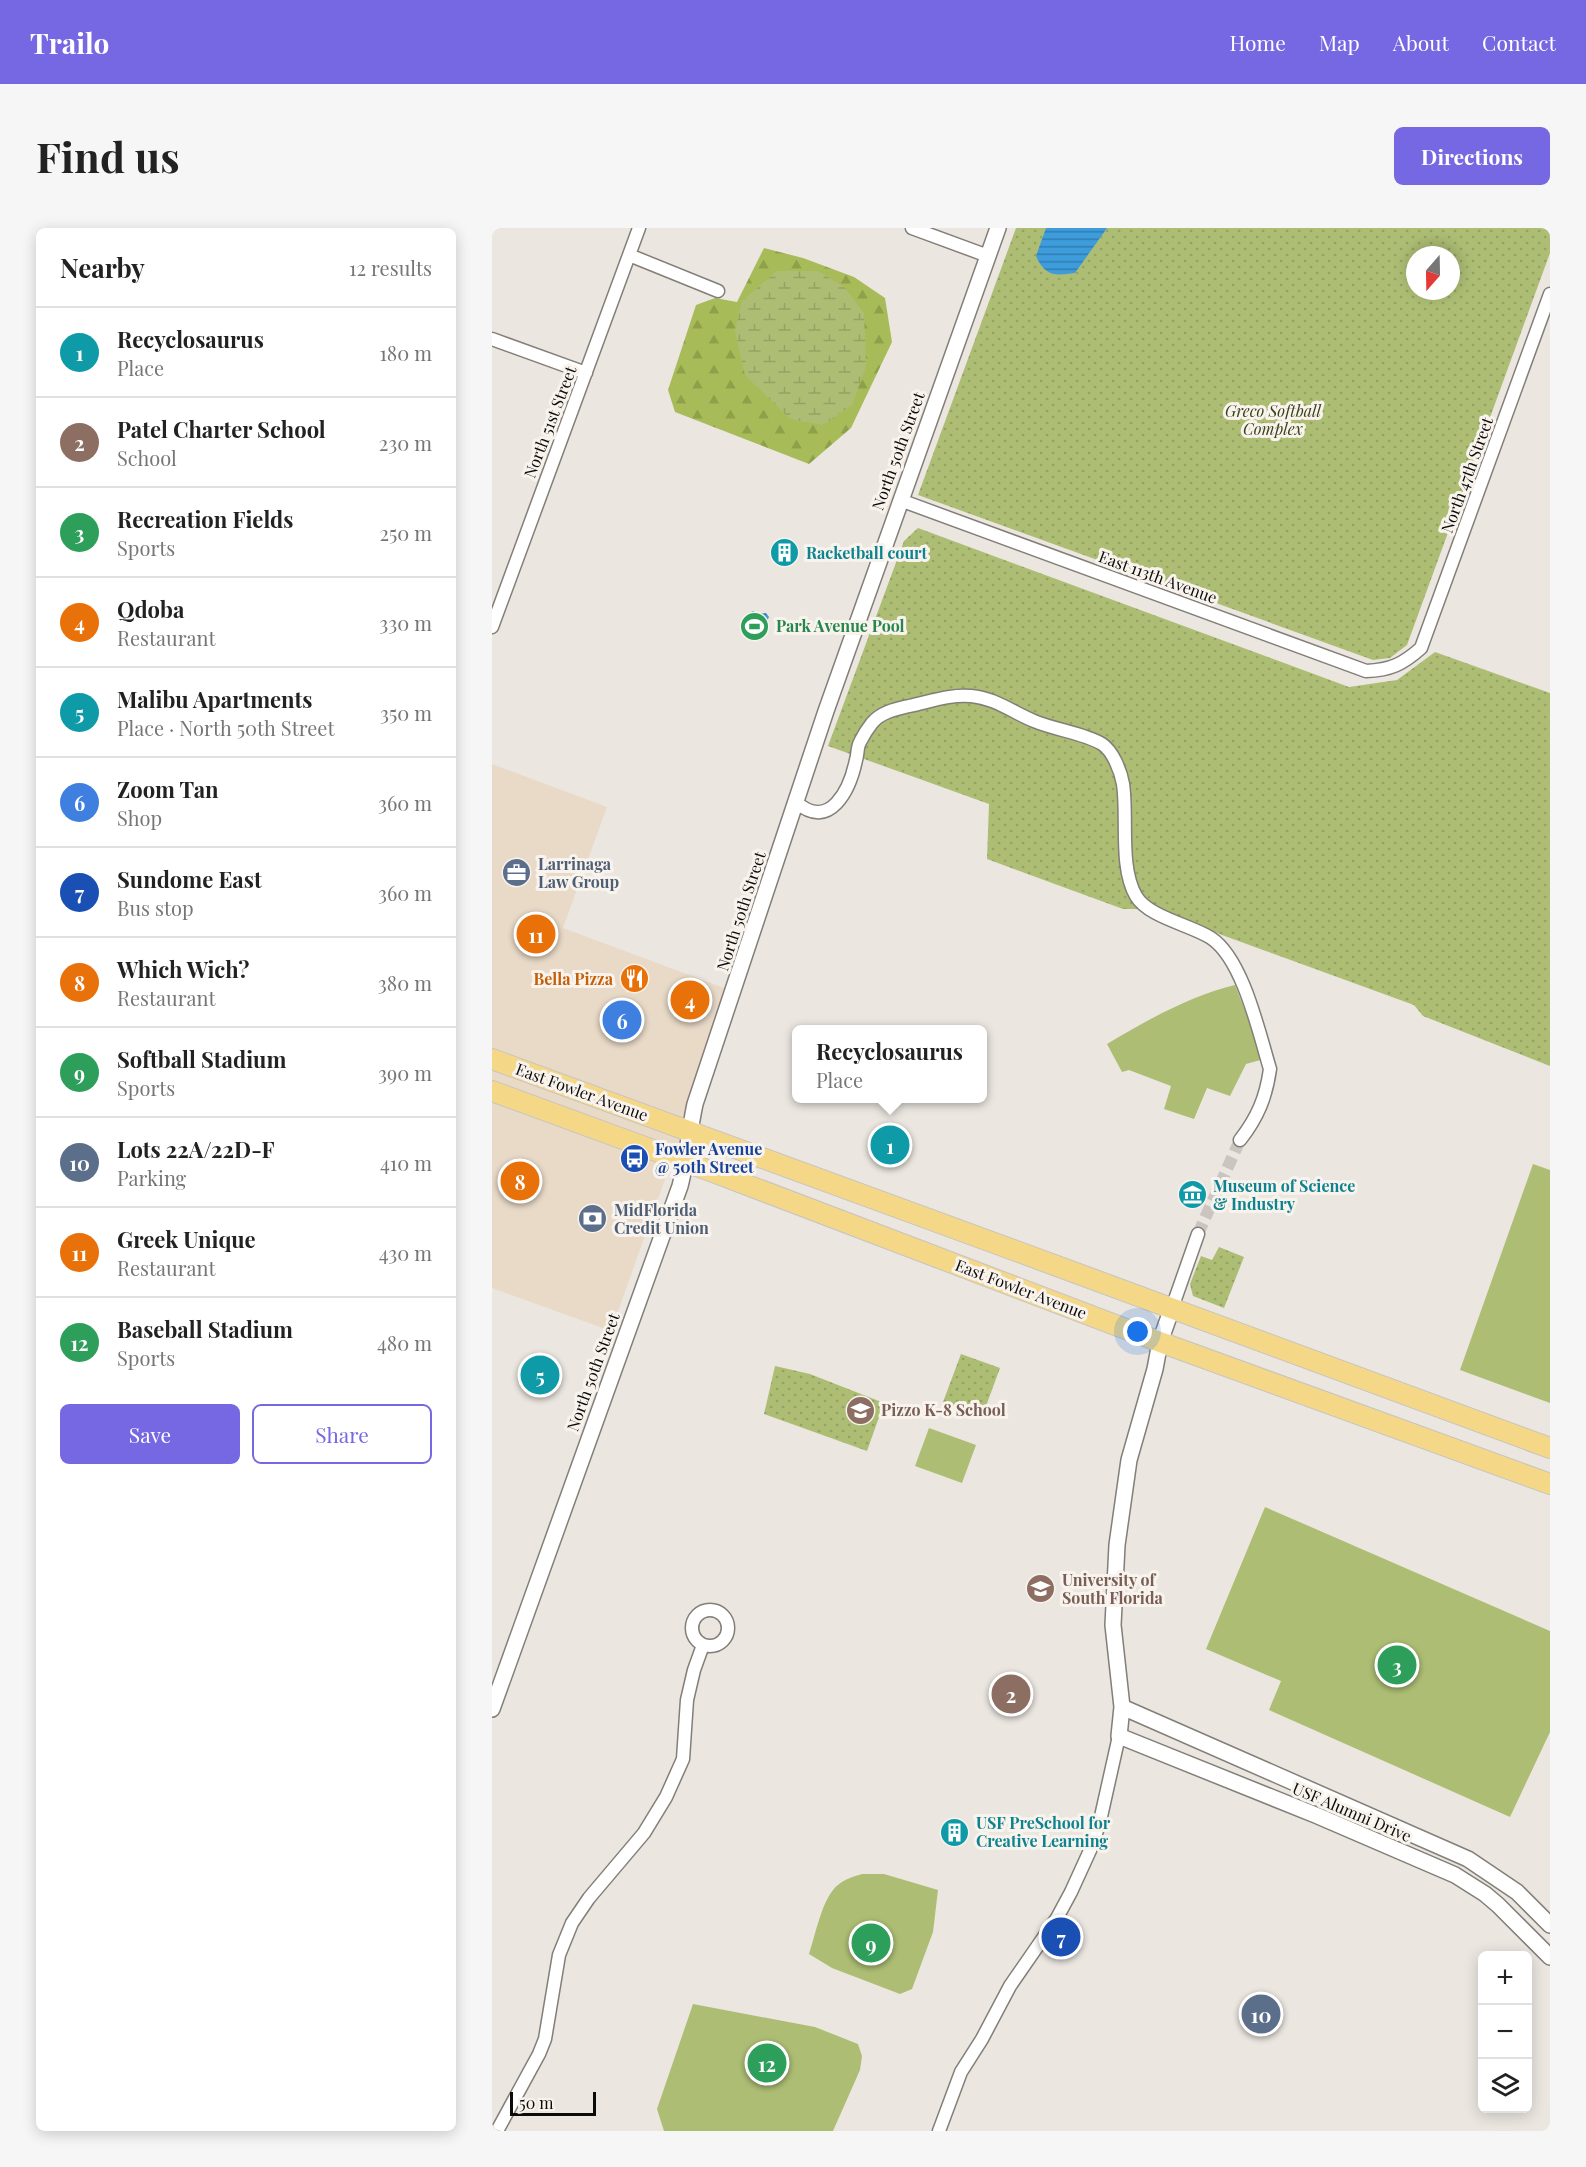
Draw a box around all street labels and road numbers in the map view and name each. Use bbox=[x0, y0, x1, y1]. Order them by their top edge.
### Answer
street label: North 51st Street bbox=[519, 363, 581, 481]
street label: North 50th Street bbox=[866, 389, 929, 513]
street label: North 47th Street bbox=[1436, 414, 1497, 536]
street label: East 113th Avenue bbox=[1096, 545, 1220, 608]
street label: North 50th Street bbox=[711, 848, 770, 973]
street label: East Fowler Avenue bbox=[513, 1058, 651, 1125]
street label: East Fowler Avenue bbox=[952, 1254, 1090, 1323]
street label: North 50th Street bbox=[561, 1310, 624, 1434]
street label: USF Alumni Drive bbox=[1290, 1777, 1415, 1846]

